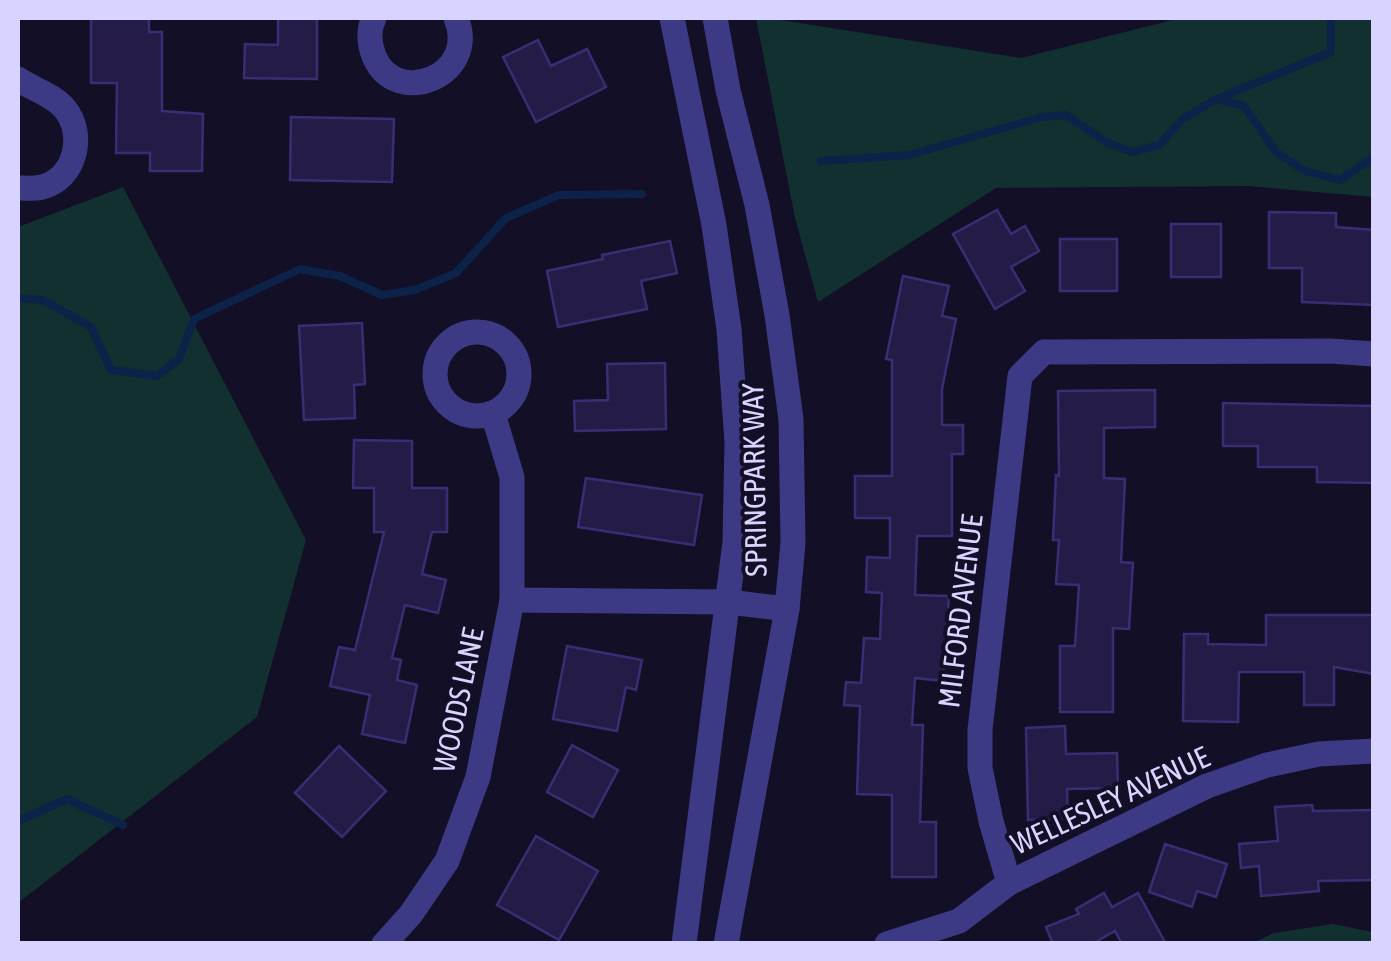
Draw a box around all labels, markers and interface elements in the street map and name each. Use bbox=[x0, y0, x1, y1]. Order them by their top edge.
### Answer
street label: SPRINGPARK WAY bbox=[735, 382, 773, 577]
street label: MILFORD AVENUE bbox=[931, 512, 989, 710]
street label: WOODS LANE bbox=[426, 624, 490, 775]
street label: WELLESLEY AVENUE bbox=[1006, 739, 1215, 861]

